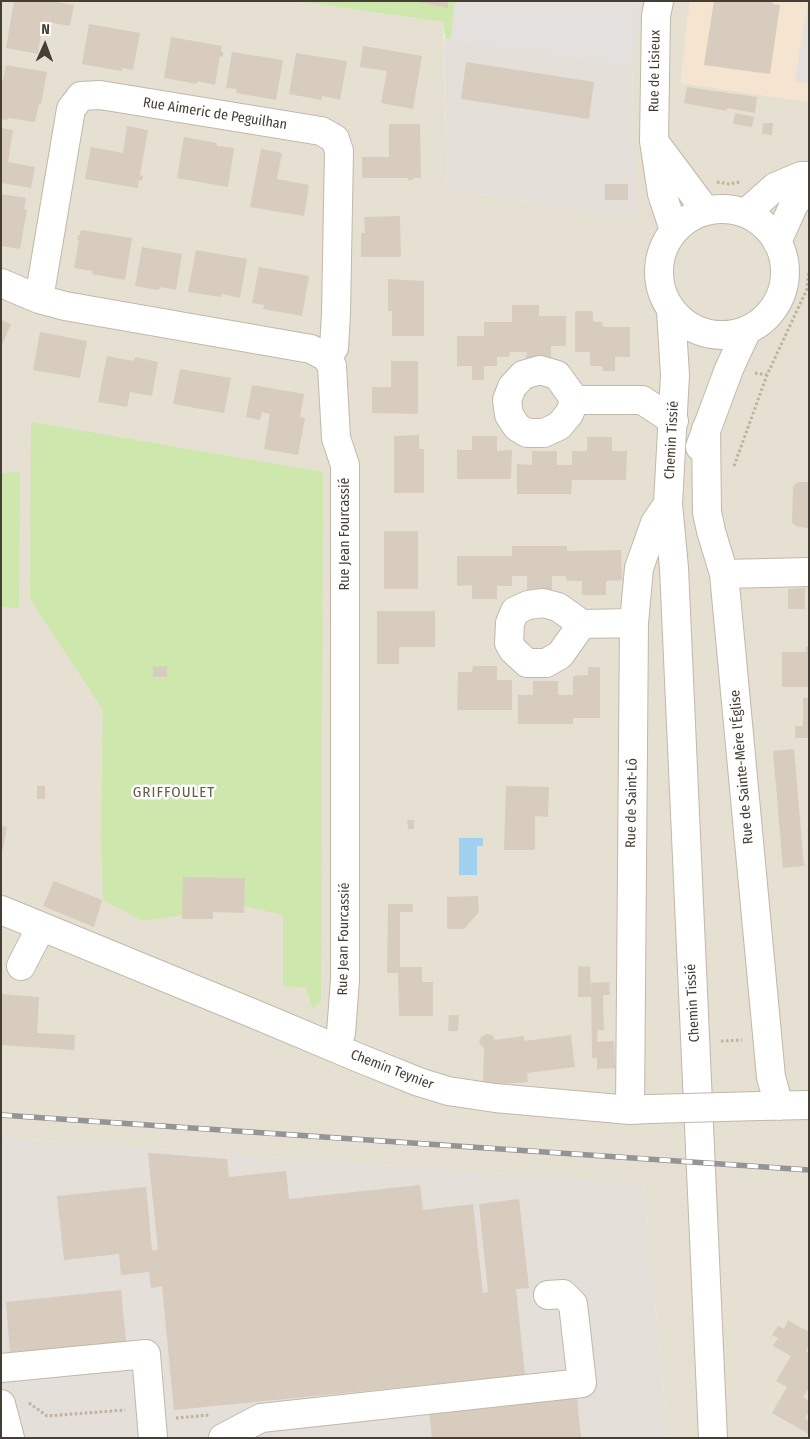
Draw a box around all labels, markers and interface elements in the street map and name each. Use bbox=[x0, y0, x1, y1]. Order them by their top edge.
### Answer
north arrow bbox=[20, 20, 70, 70]
text: N bbox=[41, 21, 50, 38]
street label: Rue de Lisieux bbox=[646, 30, 664, 112]
street label: Rue Aimeric de Peguilhan bbox=[142, 94, 288, 134]
street label: Chemin Tissié bbox=[662, 400, 682, 480]
street label: Rue Jean Fourcassié bbox=[337, 478, 353, 590]
street label: Rue de Sainte-Mère l'Église bbox=[727, 689, 757, 845]
street label: Rue de Saint-Lô bbox=[623, 758, 641, 848]
district label: GRIFFOULET bbox=[132, 784, 216, 802]
street label: Rue Jean Fourcassié bbox=[335, 882, 353, 996]
street label: Chemin Tissié bbox=[683, 963, 703, 1043]
street label: Chemin Teynier bbox=[348, 1046, 436, 1094]

